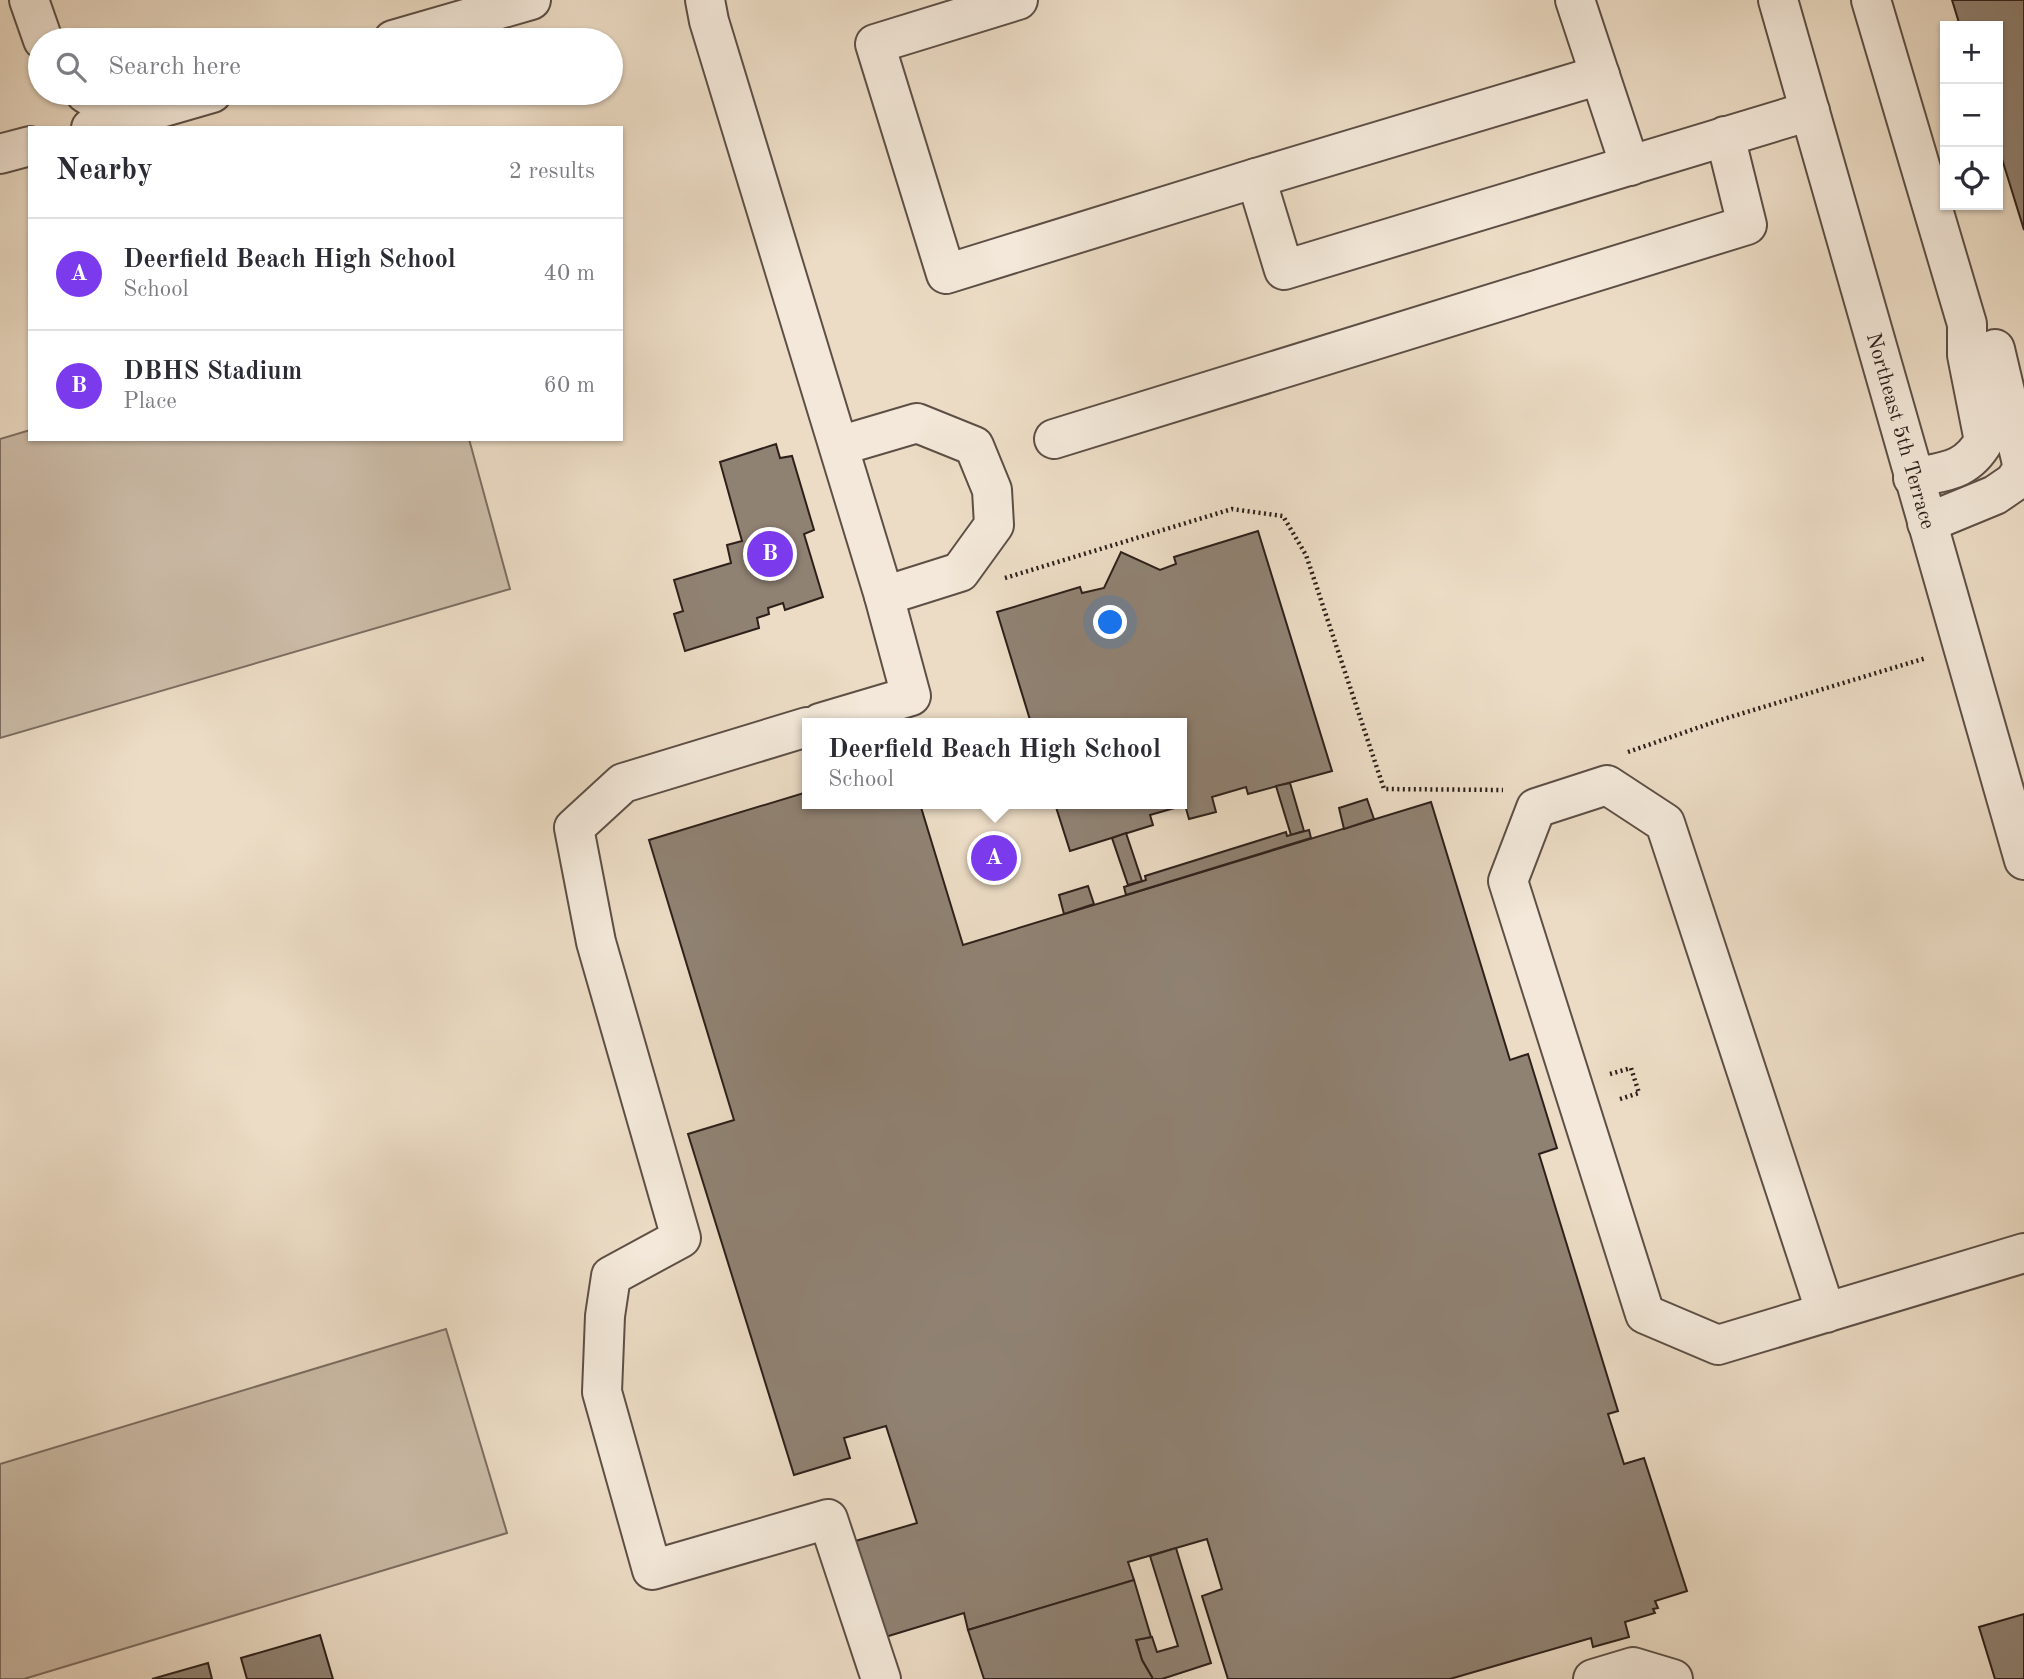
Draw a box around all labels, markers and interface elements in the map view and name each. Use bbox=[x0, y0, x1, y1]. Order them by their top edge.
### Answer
map controls bbox=[1940, 21, 2003, 210]
button: + bbox=[1940, 21, 2003, 84]
search box bbox=[28, 28, 623, 105]
icon: search bbox=[52, 48, 90, 86]
text: Search here bbox=[108, 54, 241, 80]
button: − bbox=[1940, 84, 2003, 147]
button: locate bbox=[1940, 147, 2003, 210]
text: Nearby bbox=[56, 156, 153, 186]
text: 2 results bbox=[509, 160, 595, 183]
text: Deerfield Beach High School bbox=[123, 247, 456, 273]
text: A bbox=[70, 262, 88, 285]
text: 40 m bbox=[544, 262, 595, 285]
text: School bbox=[123, 278, 189, 301]
street label: Northeast 5th Terrace bbox=[1862, 331, 1938, 532]
text: DBHS Stadium bbox=[123, 359, 302, 385]
text: B bbox=[71, 374, 87, 397]
text: 60 m bbox=[544, 374, 595, 397]
text: Place bbox=[123, 390, 177, 413]
pin: B bbox=[747, 528, 793, 580]
your location bbox=[1093, 605, 1127, 639]
popup bbox=[802, 718, 1187, 809]
text: Deerfield Beach High School bbox=[828, 737, 1161, 763]
text: School bbox=[828, 768, 894, 791]
pin: A bbox=[971, 832, 1017, 884]

